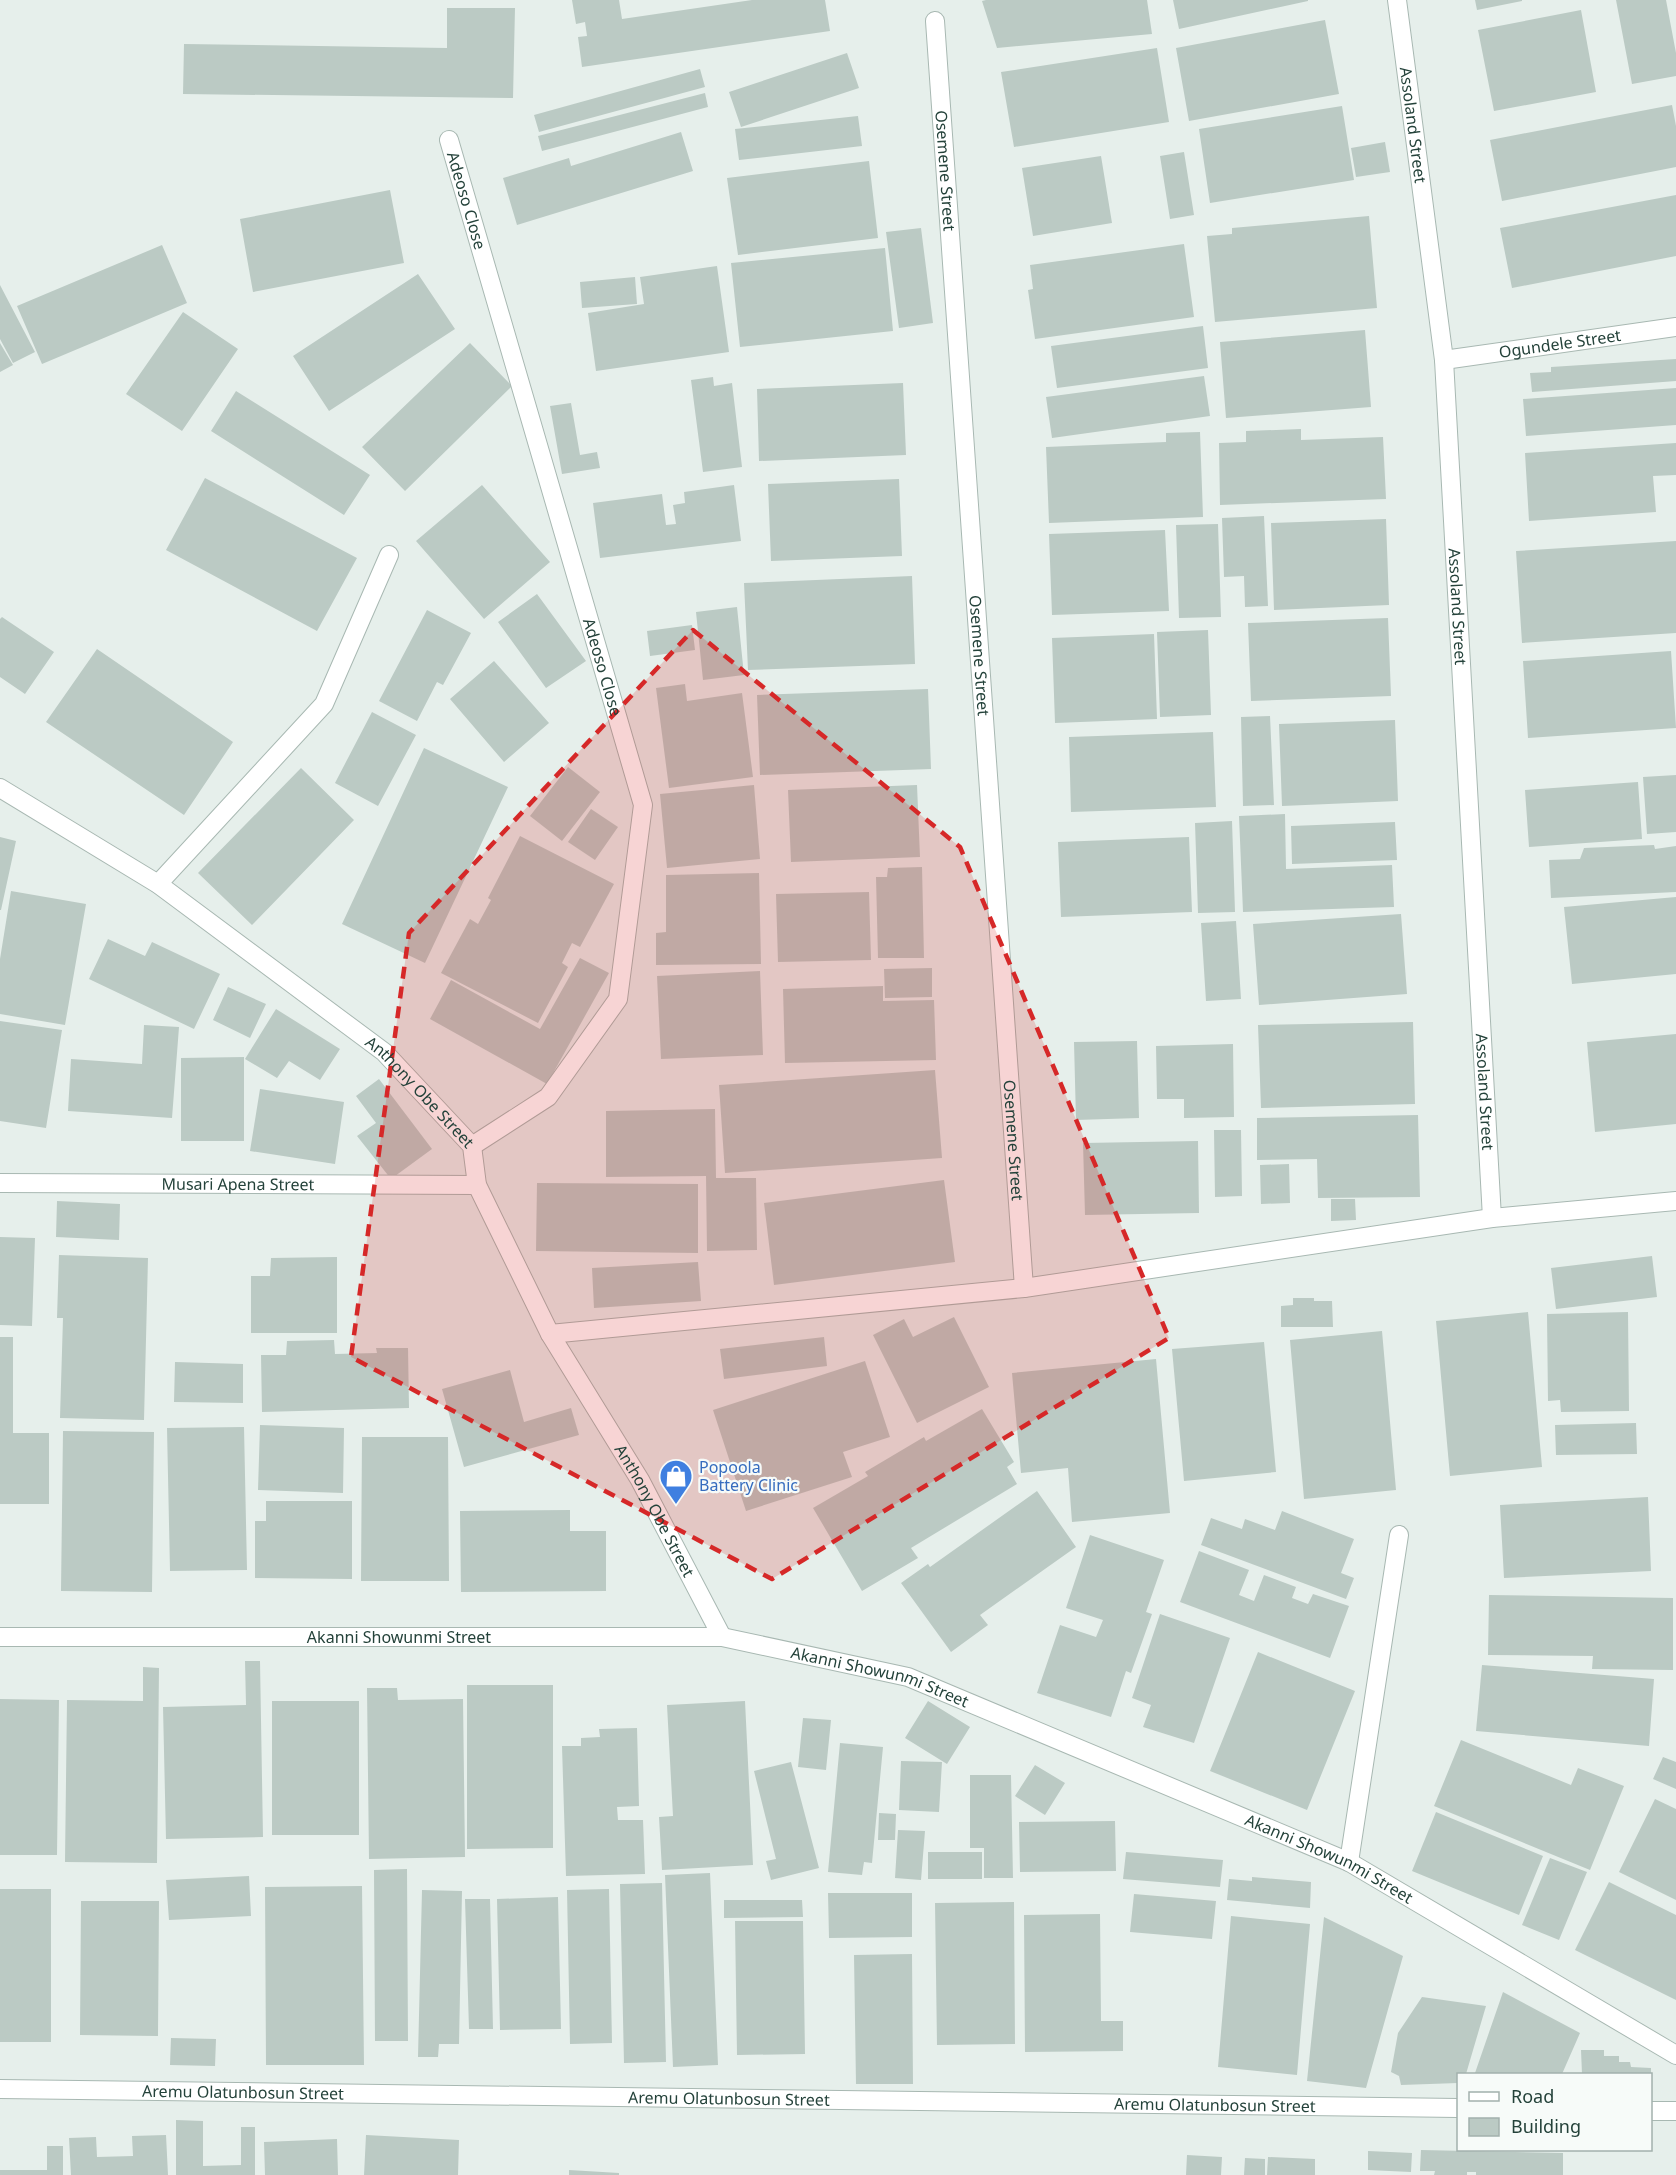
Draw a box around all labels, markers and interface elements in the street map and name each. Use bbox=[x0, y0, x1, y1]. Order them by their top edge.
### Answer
street label: Assoland Street bbox=[1395, 66, 1432, 185]
street label: Osemene Street bbox=[930, 110, 961, 232]
street label: Adeoso Close bbox=[442, 149, 491, 252]
street label: Ogundele Street bbox=[1497, 324, 1623, 363]
street label: Assoland Street bbox=[1444, 548, 1472, 666]
street label: Osemene Street bbox=[964, 594, 995, 717]
street label: Adeoso Close bbox=[578, 615, 627, 719]
street label: Anthony Obe Street bbox=[361, 1031, 479, 1153]
street label: Assoland Street bbox=[1471, 1033, 1499, 1151]
street label: Osemene Street bbox=[998, 1079, 1029, 1202]
street label: Musari Apena Street bbox=[162, 1173, 315, 1195]
street label: Anthony Obe Street bbox=[610, 1440, 700, 1581]
place label: Popoola Battery Clinic bbox=[699, 1456, 798, 1496]
shop icon: Popoola Battery Clinic bbox=[658, 1458, 694, 1505]
street label: Akanni Showunmi Street bbox=[307, 1626, 491, 1648]
street label: Akanni Showunmi Street bbox=[789, 1641, 972, 1712]
street label: Akanni Showunmi Street bbox=[1242, 1809, 1417, 1909]
legend bbox=[1457, 2073, 1652, 2151]
street label: Aremu Olatunbosun Street bbox=[142, 2080, 344, 2104]
text: Road bbox=[1511, 2084, 1554, 2108]
street label: Aremu Olatunbosun Street bbox=[628, 2086, 830, 2111]
street label: Aremu Olatunbosun Street bbox=[1114, 2093, 1316, 2117]
text: Building bbox=[1511, 2114, 1581, 2138]

